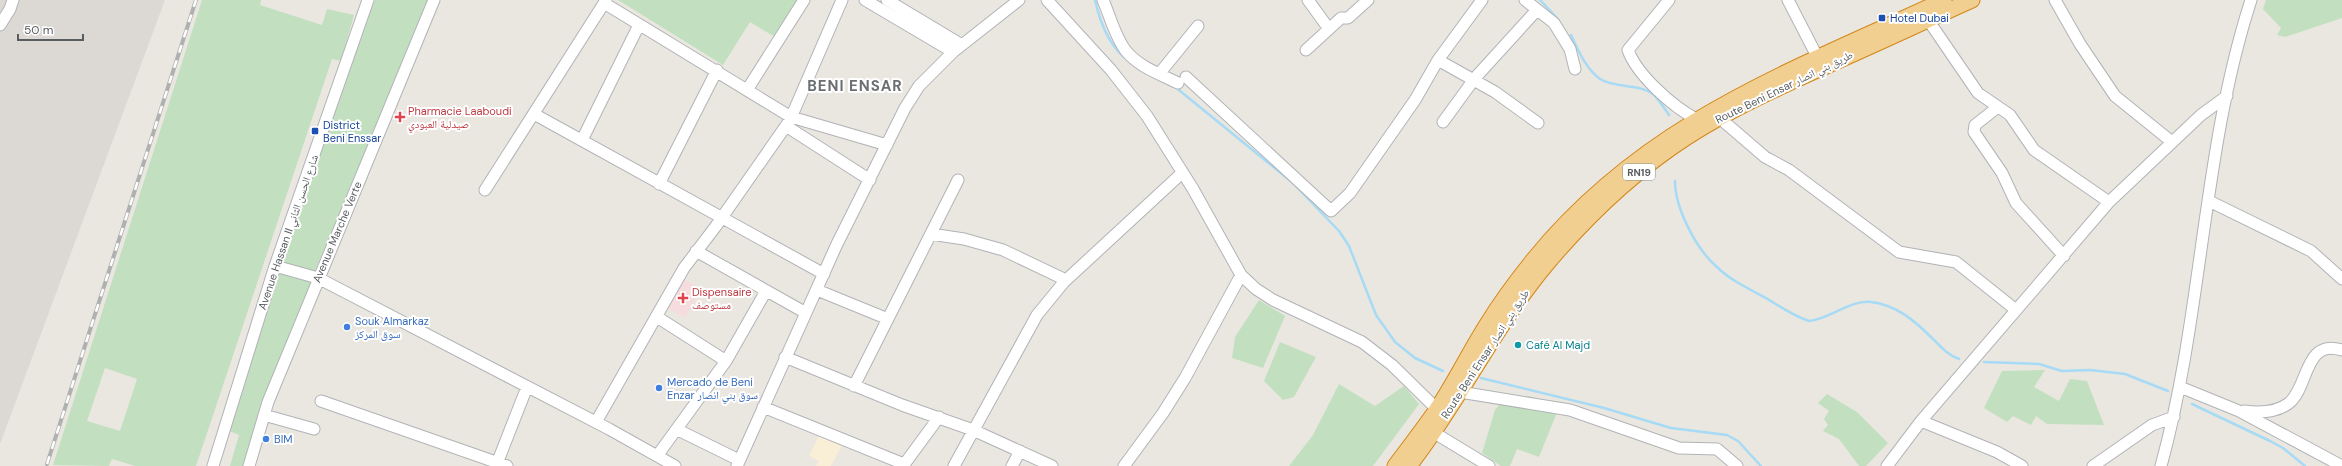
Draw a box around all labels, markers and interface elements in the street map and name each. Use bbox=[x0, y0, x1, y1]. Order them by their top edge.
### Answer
place label: Hotel Dubai bbox=[1890, 11, 1949, 25]
marker: Hotel Dubai bbox=[1877, 13, 1887, 23]
scale bar bbox=[18, 16, 83, 42]
text: 50 m bbox=[24, 22, 53, 38]
street label: Route Beni Ensar طريق بني انصار bbox=[1713, 47, 1856, 128]
district label: BENI ENSAR bbox=[807, 76, 903, 96]
place label: Pharmacie Laaboudi صيدلية العبودي bbox=[408, 104, 512, 133]
marker: Pharmacie Laaboudi صيدلية العبودي bbox=[395, 112, 405, 122]
place label: District Beni Enssar bbox=[323, 118, 381, 145]
marker: District Beni Enssar bbox=[310, 126, 320, 136]
street label: Avenue Hassan II شارع الحسن الثاني bbox=[255, 153, 323, 312]
road number: RN19 bbox=[1623, 164, 1655, 180]
street label: Avenue Marche Verte bbox=[309, 179, 365, 285]
place label: Dispensaire مستوصف bbox=[692, 285, 751, 312]
street label: Route Beni Ensar طريق بني انصار bbox=[1438, 287, 1534, 422]
marker: Dispensaire مستوصف bbox=[677, 292, 689, 304]
place label: Souk Almarkaz سوق المركز bbox=[354, 314, 429, 341]
marker: Souk Almarkaz سوق المركز bbox=[342, 322, 352, 332]
place label: Café Al Majd bbox=[1526, 338, 1590, 352]
marker: Café Al Majd bbox=[1513, 340, 1523, 350]
place label: Mercado de Beni Enzar سوق بني انصار bbox=[667, 375, 758, 404]
marker: Mercado de Beni Enzar سوق بني انصار bbox=[654, 383, 664, 393]
place label: BIM bbox=[274, 432, 292, 446]
marker: BIM bbox=[261, 434, 271, 444]

